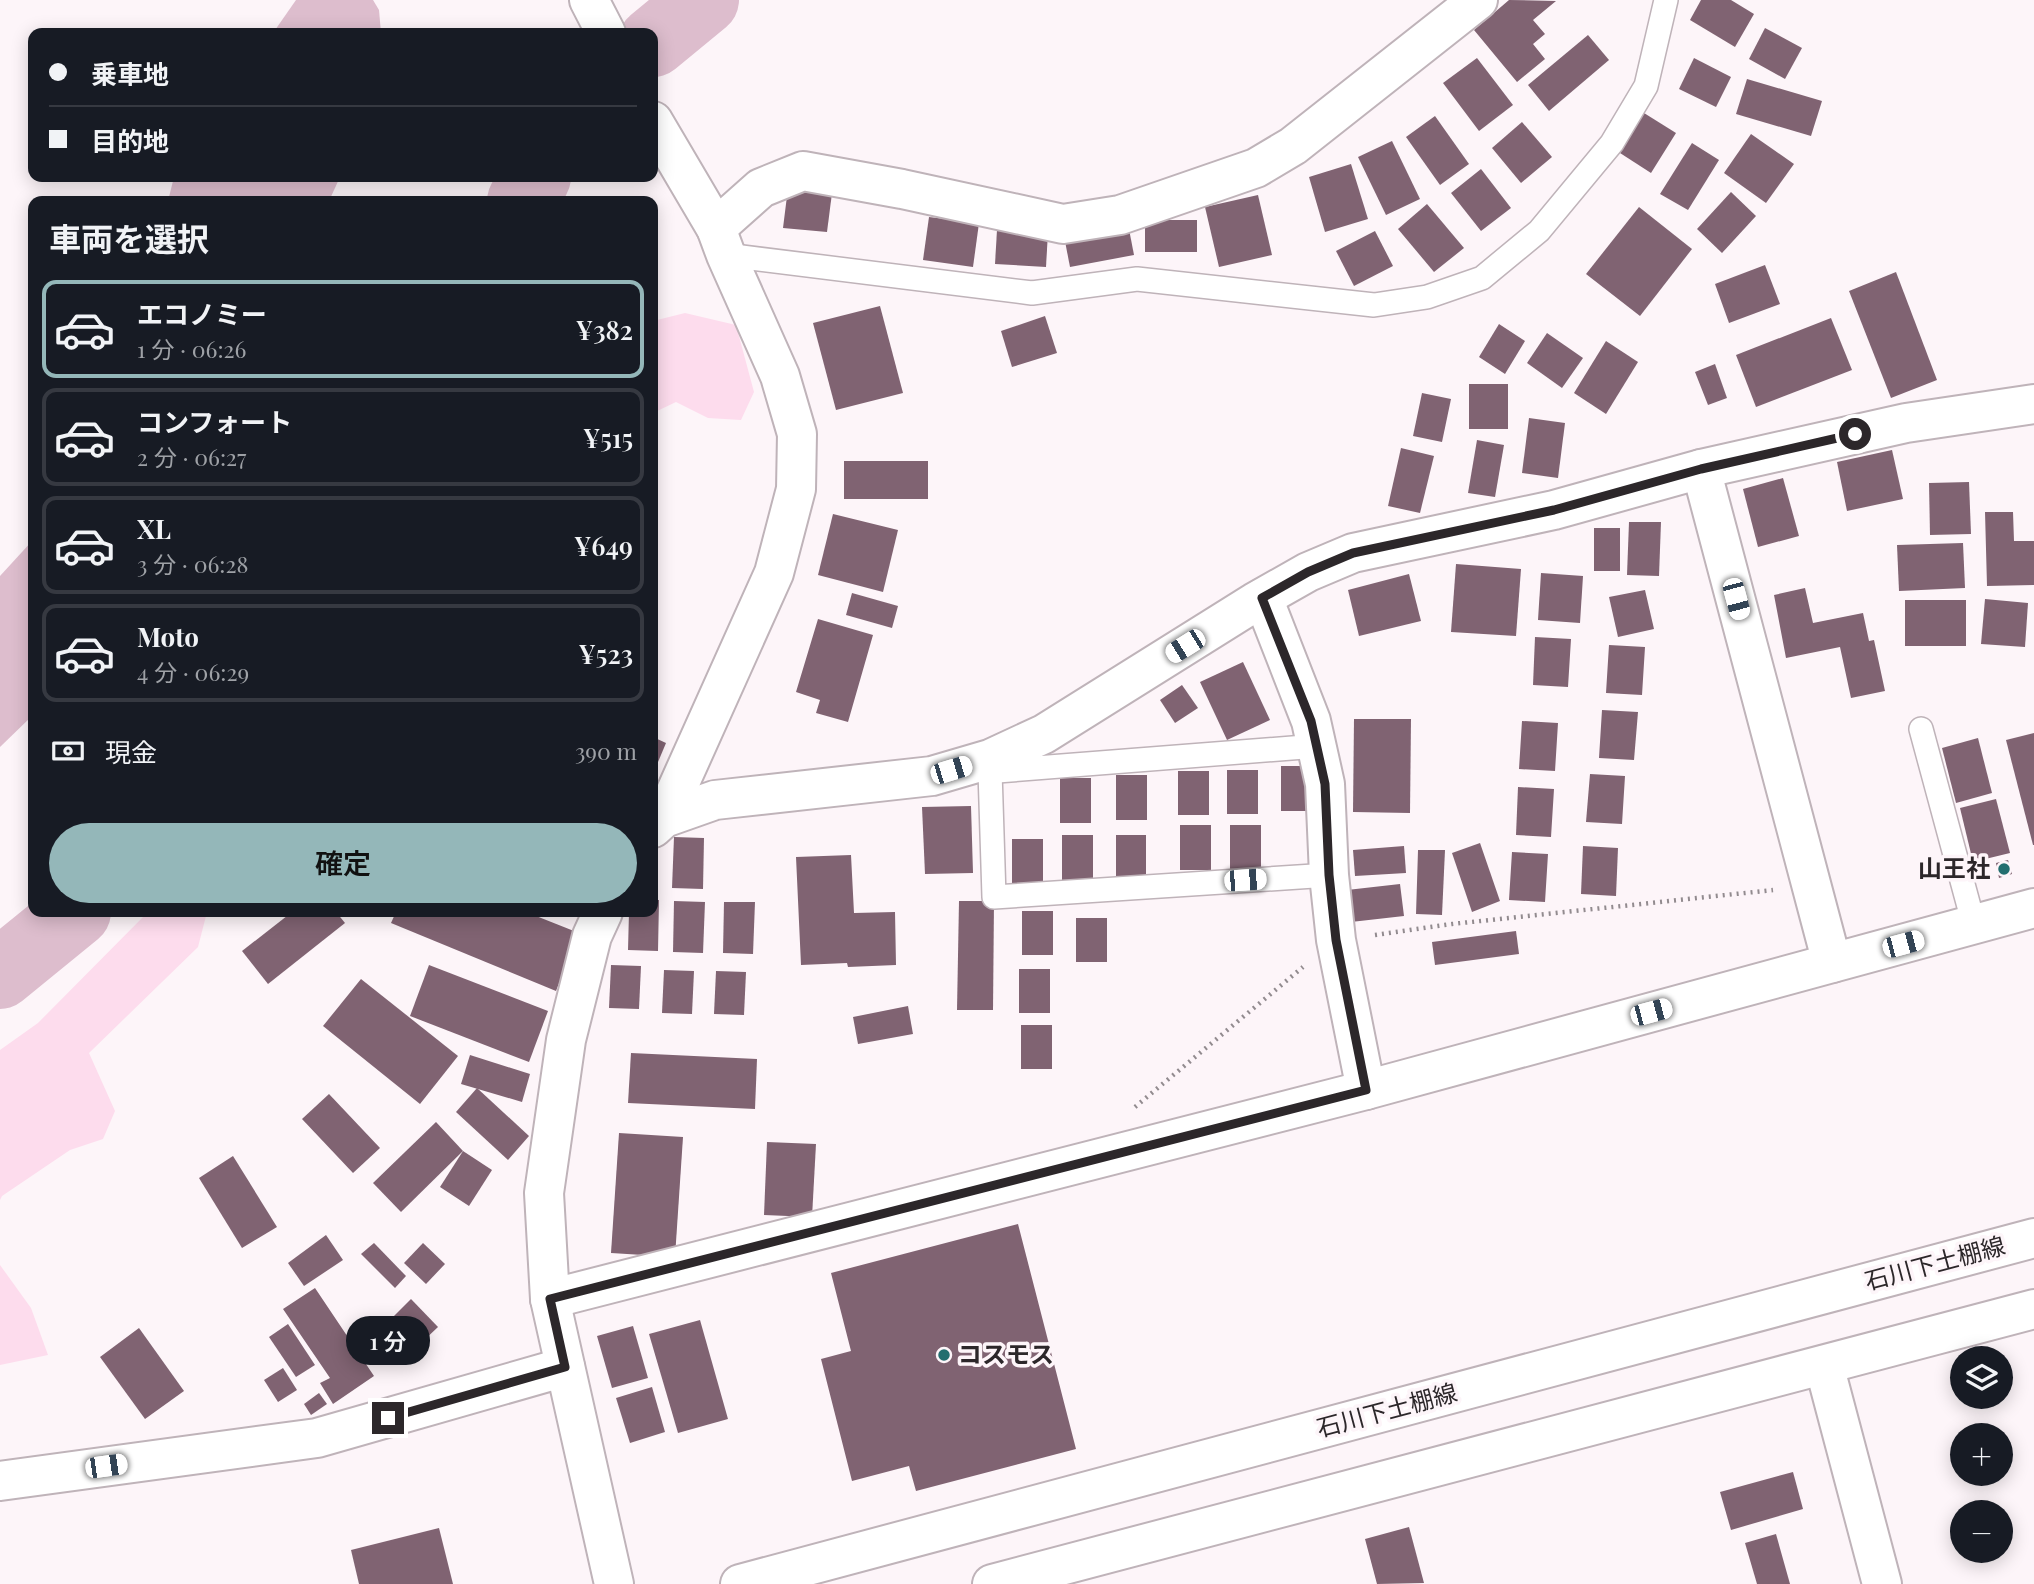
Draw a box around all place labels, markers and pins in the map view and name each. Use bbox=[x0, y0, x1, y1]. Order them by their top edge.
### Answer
place label: 山王社 bbox=[1918, 851, 1990, 883]
marker: 山王社 bbox=[1996, 861, 2012, 877]
place label: コスモス bbox=[958, 1337, 1054, 1369]
marker: コスモス bbox=[936, 1347, 952, 1363]

